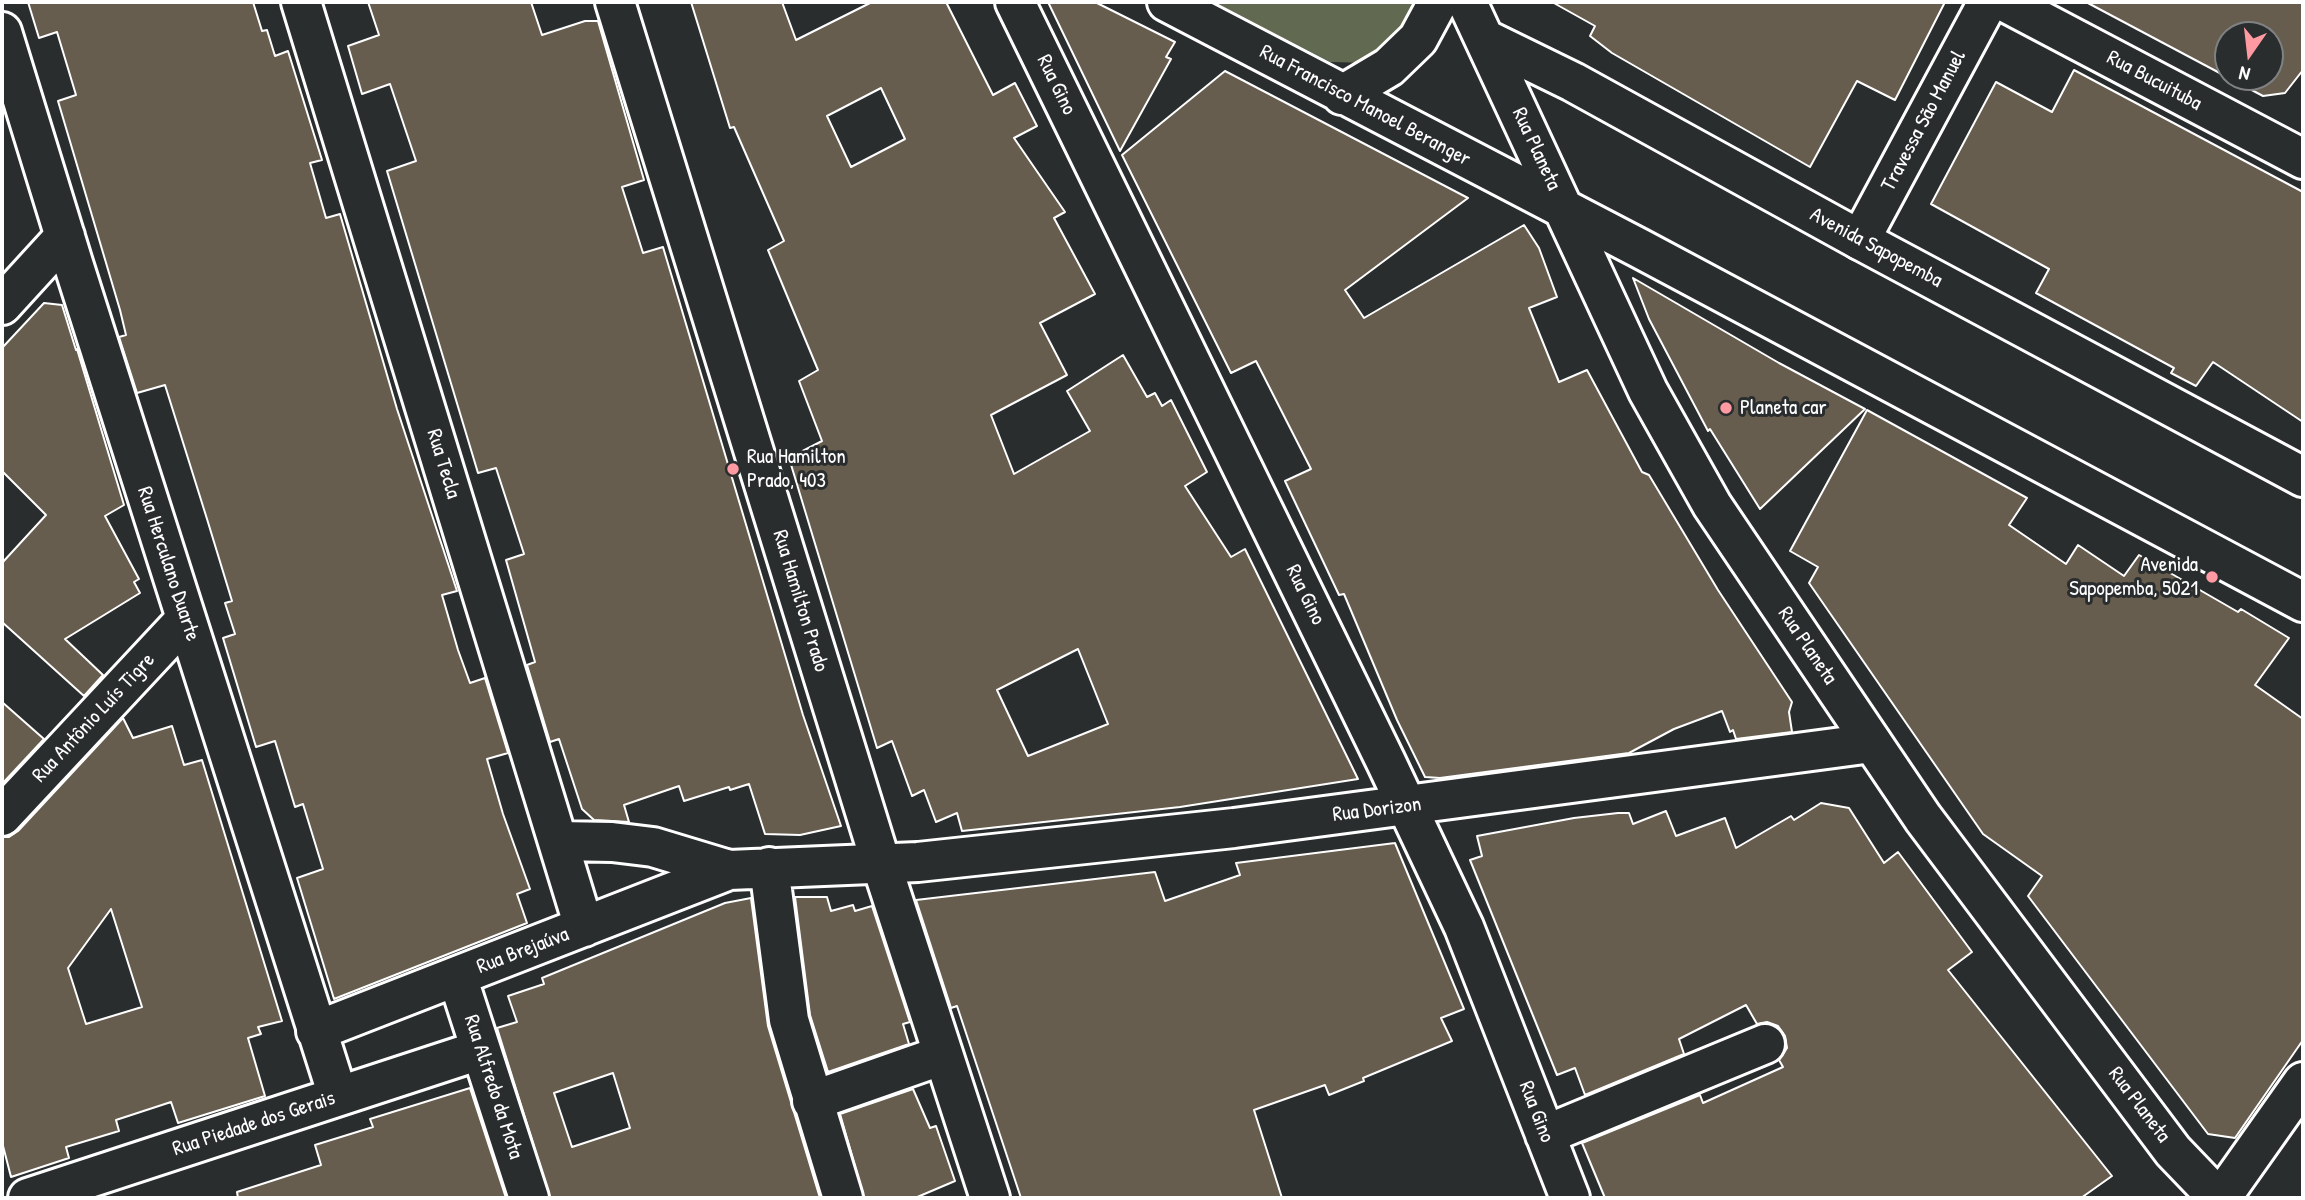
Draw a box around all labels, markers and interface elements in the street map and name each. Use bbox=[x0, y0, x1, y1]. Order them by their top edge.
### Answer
north arrow bbox=[2214, 21, 2284, 91]
street label: Rua Francisco Manoel Beranger bbox=[1255, 40, 1475, 172]
street label: Travessa São Manuel bbox=[1876, 46, 1972, 196]
street label: Rua Bucuituba bbox=[2102, 46, 2206, 116]
street label: Rua Gino bbox=[1031, 51, 1081, 119]
text: N bbox=[2236, 61, 2252, 88]
street label: Rua Planeta bbox=[1506, 104, 1566, 194]
street label: Avenida Sapopemba bbox=[1806, 203, 1946, 293]
place label: Planeta car bbox=[1740, 395, 1827, 421]
marker: Planeta car bbox=[1718, 400, 1734, 416]
street label: Rua Tecla bbox=[421, 426, 465, 502]
place label: Rua Hamilton Prado, 403 bbox=[747, 444, 846, 494]
marker: Rua Hamilton Prado, 403 bbox=[725, 461, 741, 477]
street label: Rua Herculano Duarte bbox=[131, 484, 205, 644]
street label: Rua Hamilton Prado bbox=[767, 527, 833, 675]
place label: Avenida Sapopemba, 5021 bbox=[2069, 552, 2198, 602]
street label: Rua Gino bbox=[1280, 561, 1330, 629]
marker: Avenida Sapopemba, 5021 bbox=[2204, 569, 2220, 585]
street label: Rua Planeta bbox=[1772, 602, 1842, 690]
street label: Rua Antônio Luís Tigre bbox=[27, 648, 161, 788]
street label: Rua Dorizon bbox=[1331, 792, 1423, 828]
street label: Rua Brejaúva bbox=[474, 922, 572, 980]
street label: Rua Alfredo da Mota bbox=[458, 1012, 528, 1162]
street label: Rua Planeta bbox=[2102, 1062, 2176, 1148]
street label: Rua Gino bbox=[1513, 1078, 1559, 1146]
street label: Rua Piedade dos Gerais bbox=[170, 1086, 338, 1162]

